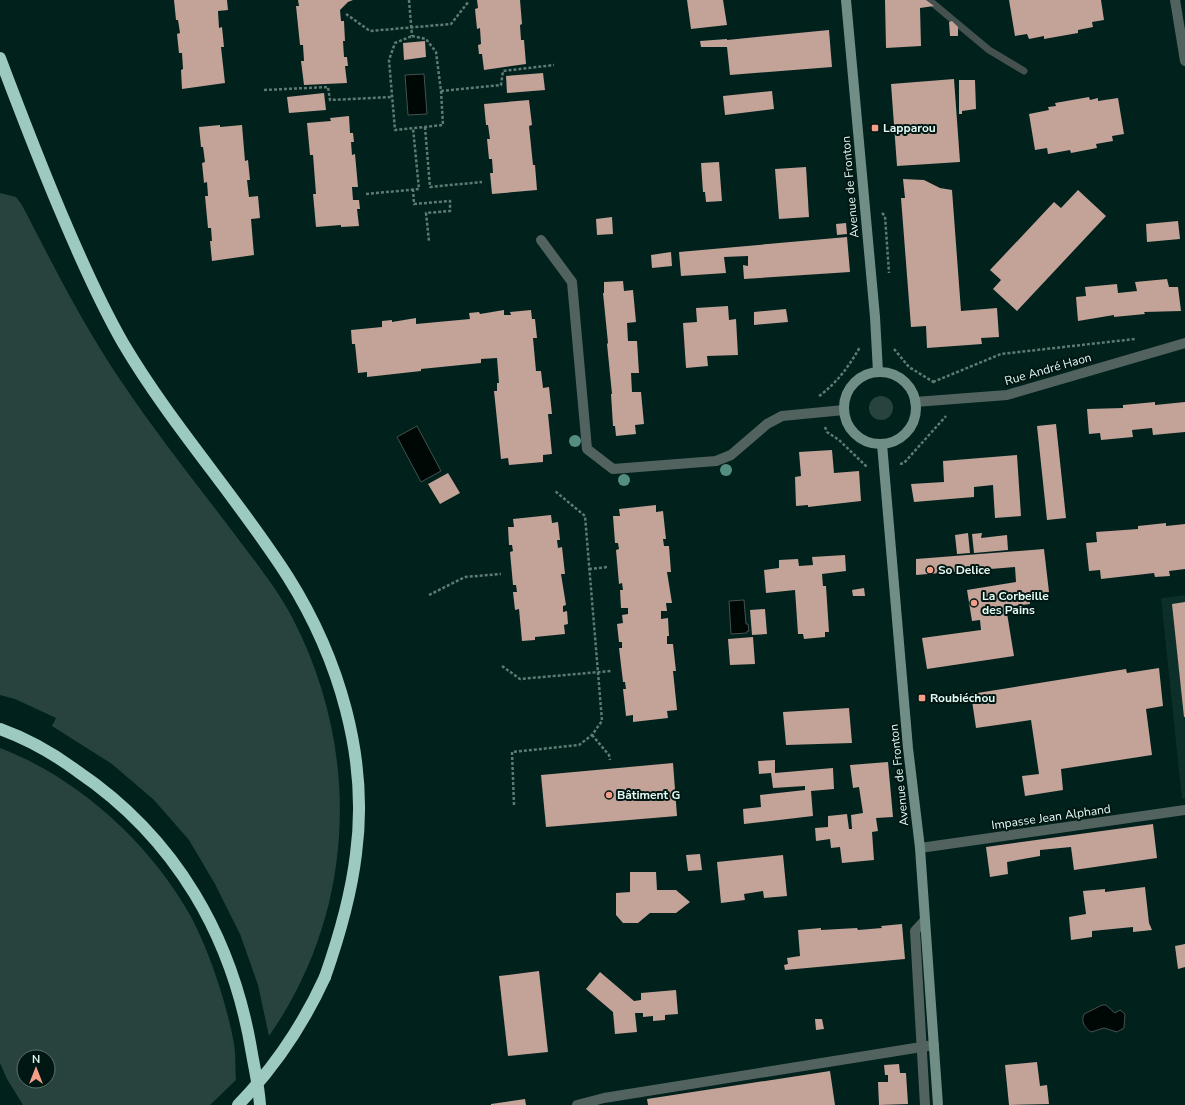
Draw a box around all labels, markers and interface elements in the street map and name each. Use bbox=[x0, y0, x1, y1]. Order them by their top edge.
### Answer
place label: Lapparou bbox=[883, 120, 936, 136]
marker: Lapparou bbox=[870, 123, 880, 133]
street label: Avenue de Fronton bbox=[838, 135, 862, 239]
street label: Rue André Haon bbox=[1003, 349, 1093, 389]
place label: So Delice bbox=[938, 562, 991, 578]
marker: So Delice bbox=[925, 565, 935, 575]
place label: La Corbeille des Pains bbox=[982, 588, 1049, 618]
marker: La Corbeille des Pains bbox=[969, 598, 979, 608]
place label: Roubiéchou bbox=[930, 690, 995, 706]
marker: Roubiéchou bbox=[917, 693, 927, 703]
street label: Avenue de Fronton bbox=[886, 723, 912, 827]
place label: Bâtiment G bbox=[617, 787, 680, 803]
marker: Bâtiment G bbox=[604, 790, 614, 800]
street label: Impasse Jean Alphand bbox=[990, 801, 1112, 833]
north arrow bbox=[16, 1049, 56, 1089]
text: N bbox=[32, 1052, 40, 1067]

